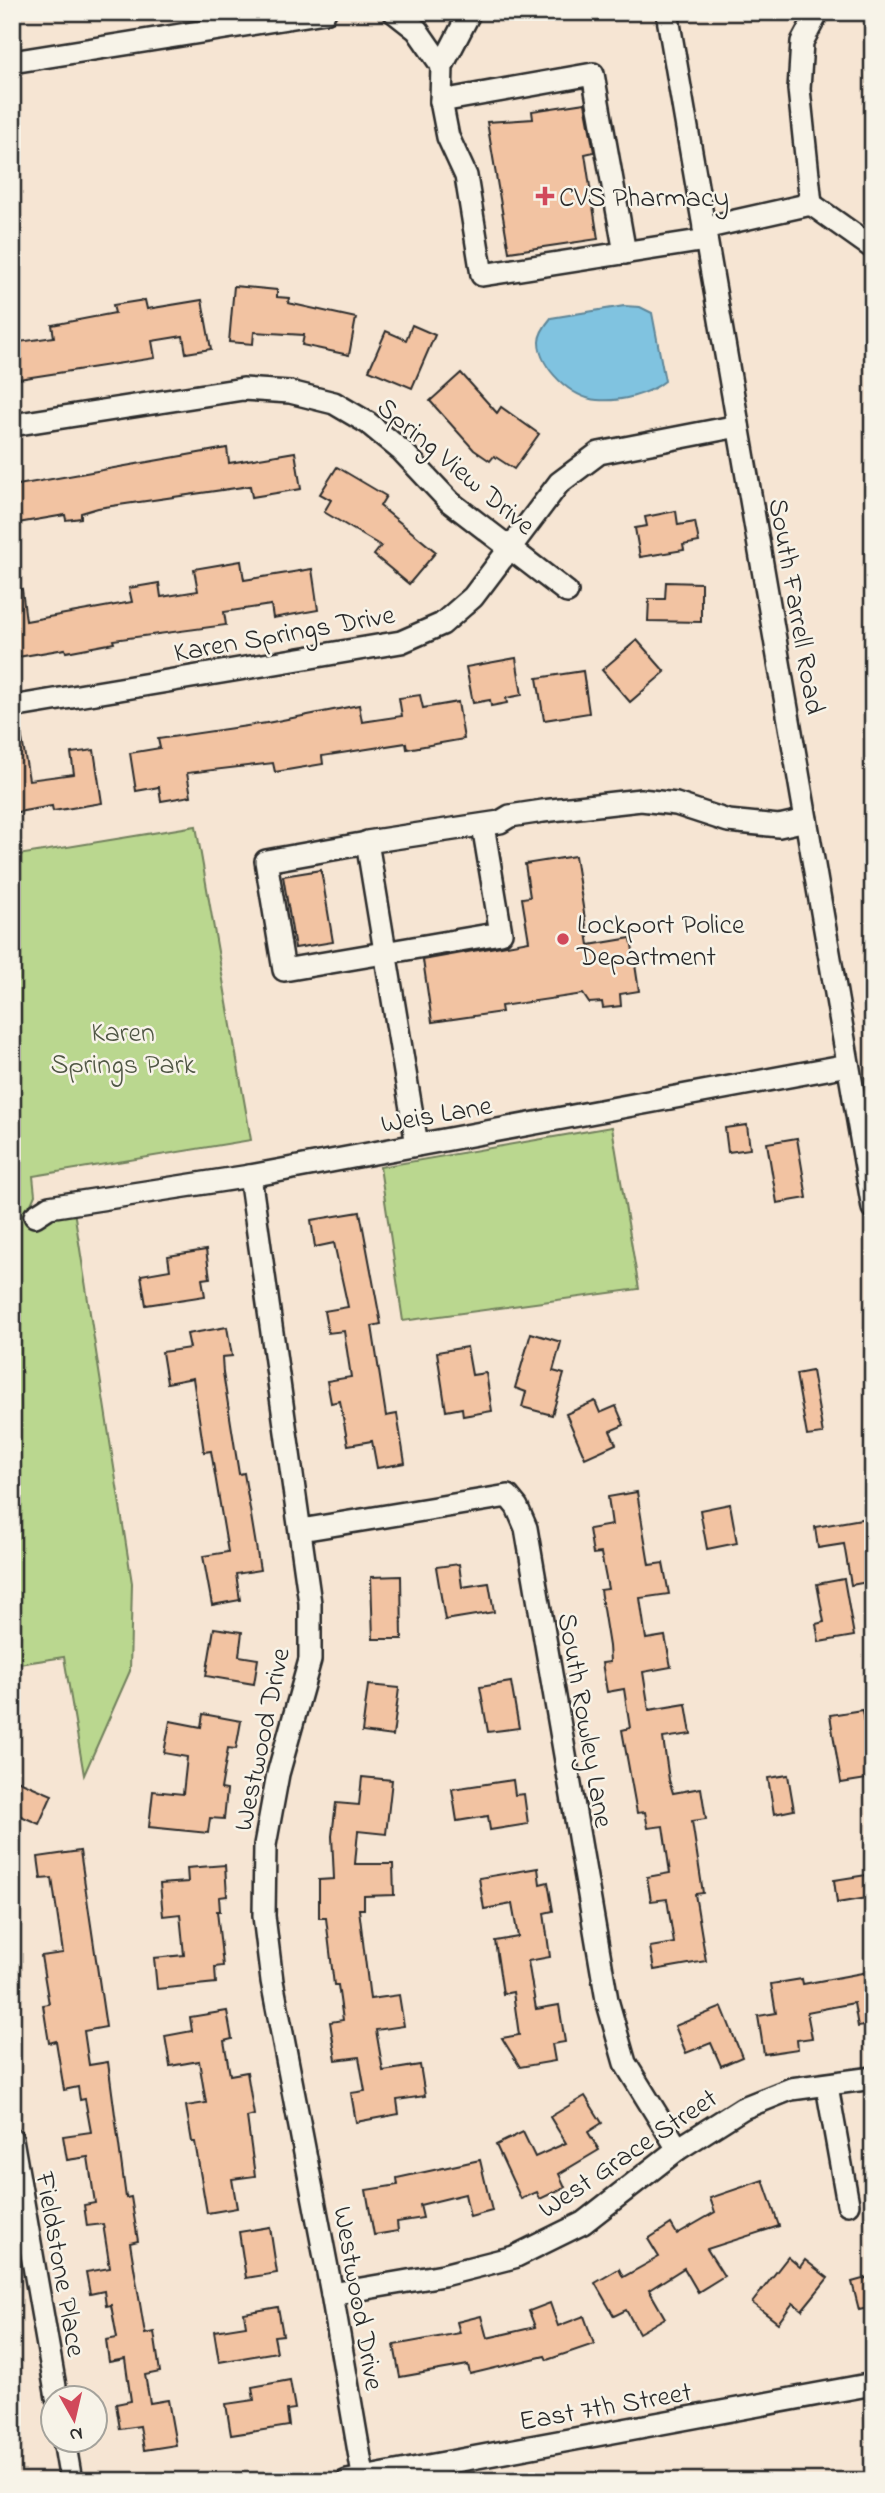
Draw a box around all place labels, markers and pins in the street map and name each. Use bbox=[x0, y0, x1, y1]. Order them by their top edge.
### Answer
place label: CVS Pharmacy bbox=[559, 179, 729, 220]
marker: CVS Pharmacy bbox=[537, 188, 553, 204]
place label: Lockport Police Department bbox=[576, 906, 745, 979]
marker: Lockport Police Department bbox=[555, 931, 571, 947]

